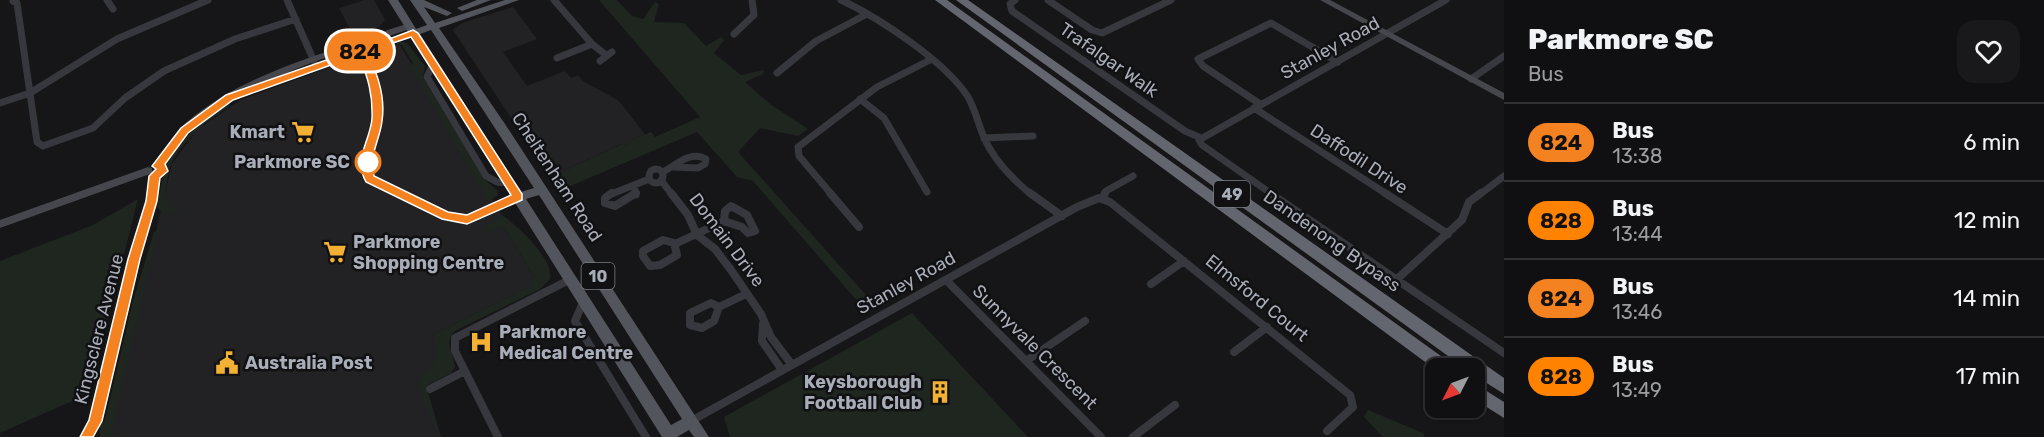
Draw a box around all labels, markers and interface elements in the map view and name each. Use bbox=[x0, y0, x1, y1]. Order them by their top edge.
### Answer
street label: Stanley Road bbox=[1277, 12, 1383, 84]
street label: Trafalgar Walk bbox=[1055, 18, 1163, 103]
button: heart bbox=[1957, 20, 2020, 83]
text: Parkmore SC bbox=[1528, 23, 1714, 56]
line badge: 824 bbox=[326, 32, 394, 70]
text: 824 bbox=[339, 39, 381, 64]
text: Bus bbox=[1528, 62, 1564, 86]
street label: Cheltenham Road bbox=[507, 108, 607, 246]
text: Bus bbox=[1612, 117, 1654, 144]
supermarket icon: Kmart bbox=[290, 119, 316, 145]
street label: Daffodil Drive bbox=[1306, 119, 1412, 199]
place label: Kmart bbox=[229, 121, 285, 143]
text: 6 min bbox=[1963, 129, 2020, 156]
text: 824 bbox=[1540, 130, 1582, 155]
text: 13:38 bbox=[1612, 144, 1663, 168]
marker: Parkmore SC bbox=[355, 149, 381, 175]
place label: Parkmore SC bbox=[234, 151, 350, 173]
road number: 49 bbox=[1214, 181, 1250, 207]
street label: Dandenong Bypass bbox=[1259, 185, 1405, 297]
street label: Domain Drive bbox=[685, 189, 769, 291]
text: Bus bbox=[1612, 195, 1654, 222]
text: 12 min bbox=[1954, 207, 2020, 234]
text: 828 bbox=[1540, 208, 1582, 233]
text: 13:44 bbox=[1612, 222, 1663, 246]
place label: Parkmore Shopping Centre bbox=[353, 231, 505, 274]
supermarket icon: Parkmore Shopping Centre bbox=[322, 239, 348, 265]
street label: Stanley Road bbox=[853, 247, 959, 319]
street label: Elmsford Court bbox=[1201, 250, 1313, 346]
street label: Kingsclere Avenue bbox=[70, 252, 128, 406]
road number: 10 bbox=[582, 263, 614, 289]
text: Bus bbox=[1612, 273, 1654, 300]
street label: Sunnyvale Crescent bbox=[968, 280, 1102, 414]
text: 14 min bbox=[1953, 285, 2020, 312]
text: 824 bbox=[1540, 286, 1582, 311]
text: 13:46 bbox=[1612, 300, 1662, 324]
place label: Parkmore Medical Centre bbox=[499, 321, 634, 364]
hospital icon: Parkmore Medical Centre bbox=[468, 329, 494, 355]
public building icon: Australia Post bbox=[214, 350, 240, 376]
text: Bus bbox=[1612, 351, 1654, 378]
place label: Australia Post bbox=[245, 352, 372, 374]
north arrow bbox=[1425, 358, 1485, 418]
map controls bbox=[1425, 358, 1485, 418]
text: 17 min bbox=[1956, 363, 2020, 390]
text: 828 bbox=[1540, 364, 1582, 389]
place label: Keysborough Football Club bbox=[804, 371, 922, 414]
text: 13:49 bbox=[1612, 378, 1662, 402]
building icon: Keysborough Football Club bbox=[927, 379, 953, 405]

